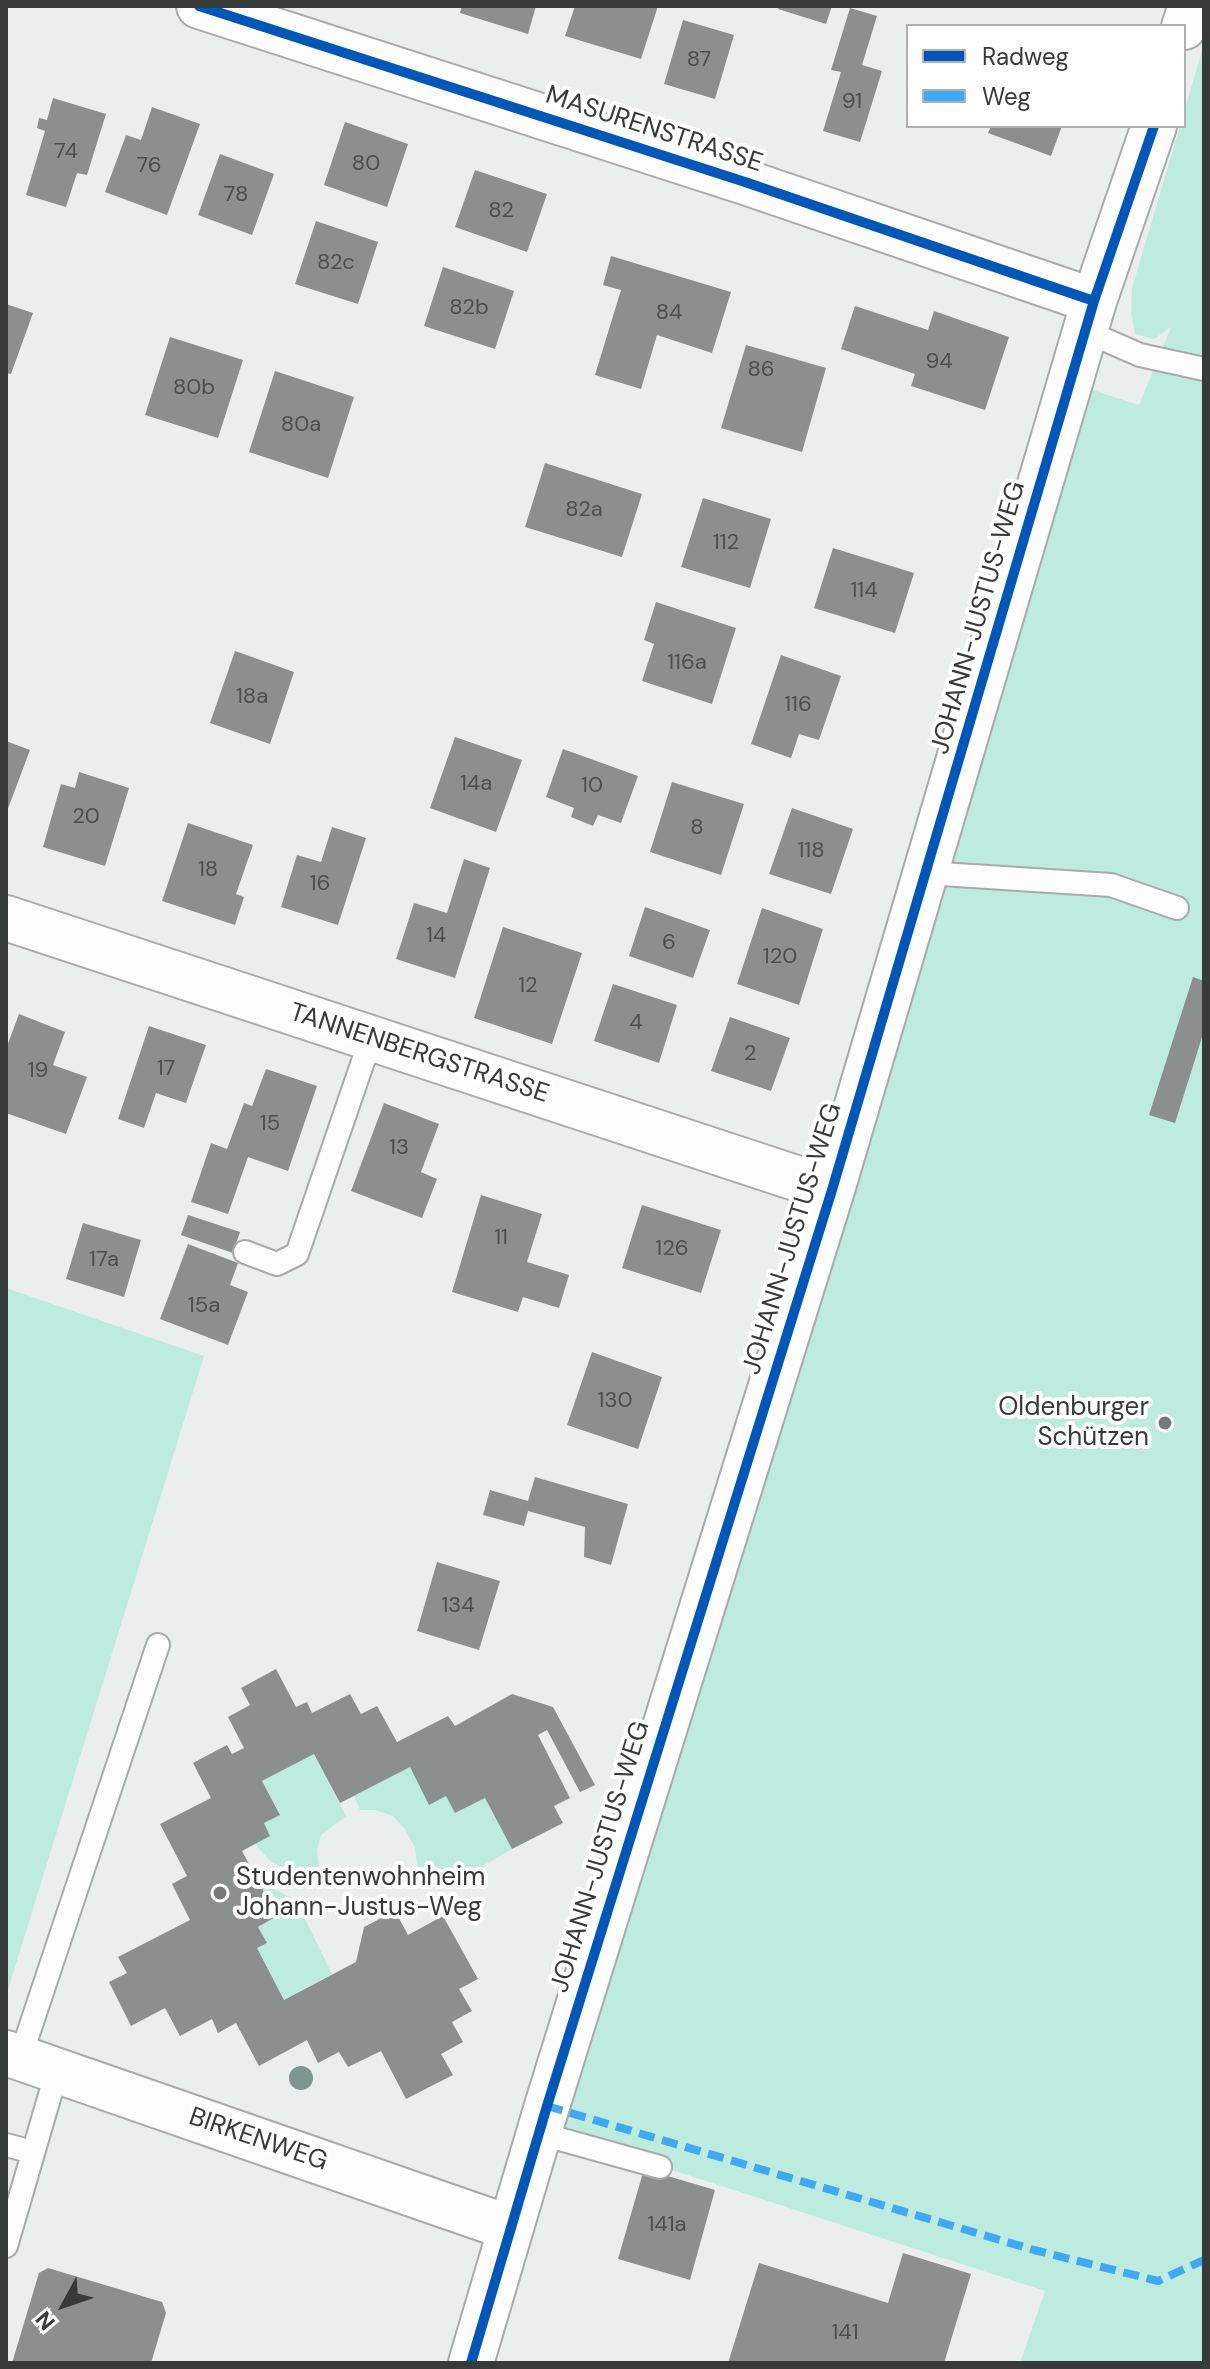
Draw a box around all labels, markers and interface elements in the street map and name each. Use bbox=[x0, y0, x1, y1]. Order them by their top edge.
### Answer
legend bbox=[906, 24, 1186, 128]
text: Radweg bbox=[982, 41, 1069, 72]
house number: 87 bbox=[687, 47, 711, 73]
street label: MASURENSTRASSE bbox=[542, 80, 766, 180]
text: Weg bbox=[982, 81, 1031, 112]
house number: 91 bbox=[842, 89, 862, 115]
house number: 74 bbox=[54, 139, 78, 165]
house number: 80 bbox=[352, 151, 380, 177]
house number: 76 bbox=[137, 153, 161, 179]
house number: 78 bbox=[224, 182, 248, 208]
house number: 82 bbox=[488, 198, 514, 224]
house number: 82c bbox=[317, 250, 355, 276]
house number: 82b bbox=[449, 295, 489, 321]
house number: 84 bbox=[656, 300, 682, 326]
house number: 94 bbox=[925, 349, 953, 375]
house number: 86 bbox=[747, 357, 775, 383]
house number: 80b bbox=[173, 375, 215, 401]
house number: 80a bbox=[281, 412, 321, 438]
street label: JOHANN-JUSTUS-WEG bbox=[925, 478, 1033, 758]
house number: 82a bbox=[565, 497, 603, 523]
house number: 112 bbox=[713, 530, 739, 556]
house number: 114 bbox=[850, 578, 878, 604]
house number: 116a bbox=[667, 650, 707, 676]
house number: 18a bbox=[236, 684, 268, 710]
house number: 116 bbox=[784, 692, 812, 718]
house number: 14a bbox=[460, 771, 492, 797]
house number: 10 bbox=[581, 773, 603, 799]
house number: 20 bbox=[72, 804, 100, 830]
house number: 8 bbox=[690, 815, 704, 841]
house number: 118 bbox=[797, 838, 825, 864]
house number: 18 bbox=[198, 857, 218, 883]
house number: 16 bbox=[310, 871, 330, 897]
house number: 14 bbox=[426, 923, 446, 949]
house number: 6 bbox=[662, 930, 676, 956]
house number: 120 bbox=[763, 944, 797, 970]
house number: 12 bbox=[518, 973, 538, 999]
street label: TANNENBERGSTRASSE bbox=[285, 997, 553, 1111]
house number: 4 bbox=[629, 1010, 643, 1036]
house number: 2 bbox=[744, 1041, 756, 1067]
house number: 17 bbox=[157, 1056, 175, 1082]
house number: 19 bbox=[28, 1058, 48, 1084]
street label: JOHANN-JUSTUS-WEG bbox=[737, 1100, 849, 1378]
house number: 15 bbox=[260, 1111, 280, 1137]
house number: 13 bbox=[389, 1135, 409, 1161]
house number: 11 bbox=[494, 1225, 508, 1251]
house number: 126 bbox=[655, 1236, 689, 1262]
house number: 17a bbox=[89, 1247, 119, 1273]
house number: 15a bbox=[188, 1293, 220, 1319]
house number: 130 bbox=[598, 1388, 632, 1414]
place label: Oldenburger Schützen bbox=[998, 1392, 1149, 1454]
marker: Oldenburger Schützen bbox=[1156, 1414, 1174, 1432]
house number: 134 bbox=[441, 1593, 475, 1619]
street label: JOHANN-JUSTUS-WEG bbox=[545, 1718, 657, 1996]
place label: Studentenwohnheim Johann-Justus-Weg bbox=[236, 1862, 485, 1924]
marker: Studentenwohnheim Johann-Justus-Weg bbox=[211, 1884, 229, 1902]
street label: BIRKENWEG bbox=[185, 2102, 331, 2178]
house number: 141a bbox=[647, 2212, 687, 2238]
north arrow bbox=[24, 2265, 104, 2345]
text: N bbox=[29, 2305, 62, 2336]
house number: 141 bbox=[831, 2320, 859, 2346]

